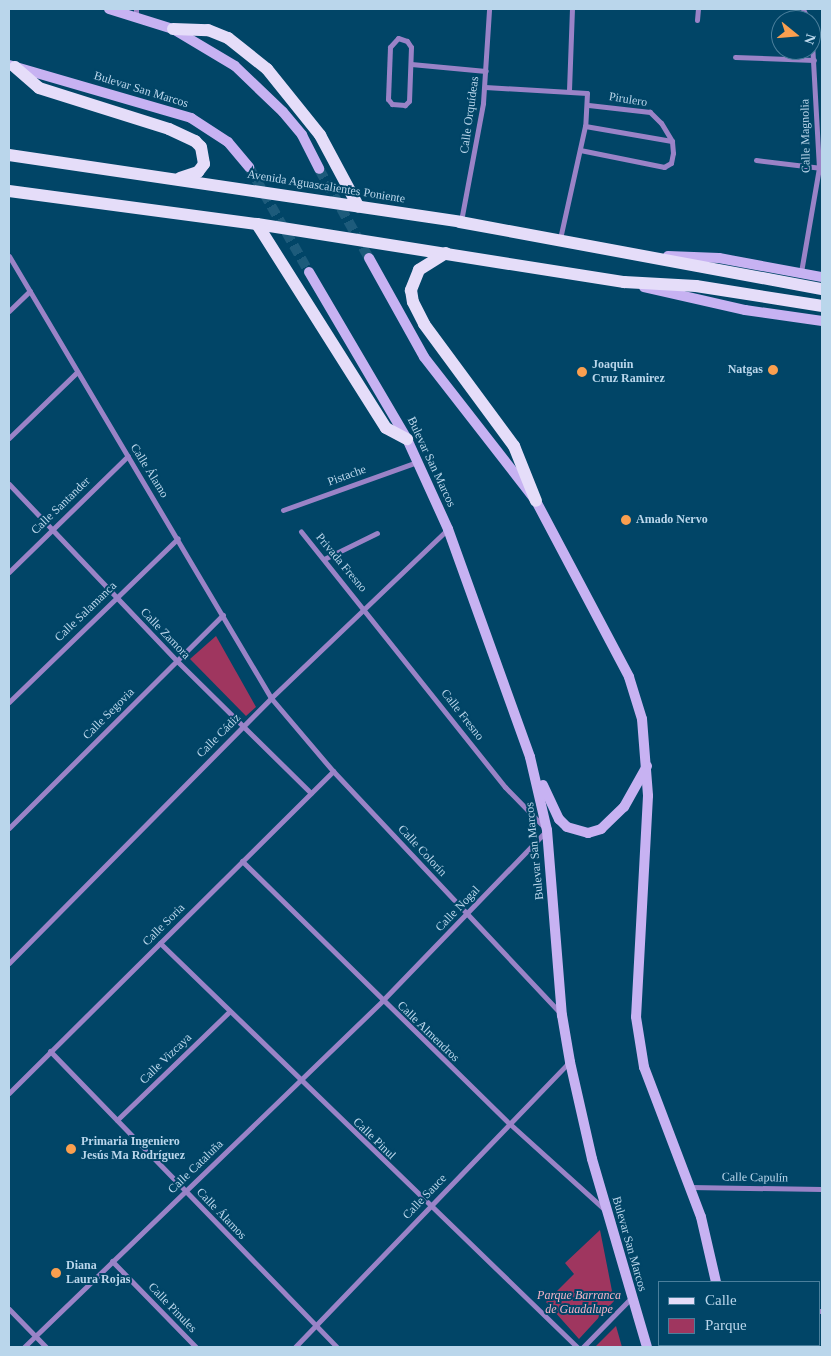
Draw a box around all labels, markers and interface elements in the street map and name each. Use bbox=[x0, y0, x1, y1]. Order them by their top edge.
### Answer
north arrow bbox=[771, 10, 821, 60]
text: N bbox=[801, 32, 819, 46]
street label: Bulevar San Marcos bbox=[92, 69, 190, 111]
street label: Calle Orquídeas bbox=[457, 76, 483, 154]
street label: Pirulero bbox=[608, 90, 648, 110]
street label: Calle Magnolia bbox=[798, 99, 814, 173]
street label: Avenida Aguascalientes Poniente bbox=[246, 167, 406, 207]
place label: Joaquin Cruz Ramirez bbox=[592, 358, 665, 386]
place label: Natgas bbox=[728, 363, 763, 377]
marker: Natgas bbox=[767, 364, 779, 376]
marker: Joaquin Cruz Ramirez bbox=[576, 366, 588, 378]
street label: Bulevar San Marcos bbox=[404, 415, 458, 509]
street label: Calle Álamo bbox=[127, 441, 171, 501]
street label: Pistache bbox=[326, 462, 368, 490]
street label: Calle Santander bbox=[29, 474, 93, 538]
place label: Amado Nervo bbox=[636, 513, 708, 527]
marker: Amado Nervo bbox=[620, 514, 632, 526]
street label: Privada Fresno bbox=[312, 531, 370, 595]
street label: Calle Salamanca bbox=[52, 579, 120, 645]
street label: Calle Zamora bbox=[137, 605, 193, 663]
street label: Calle Segovia bbox=[80, 685, 138, 743]
street label: Calle Fresno bbox=[438, 687, 486, 743]
street label: Calle Cádiz bbox=[194, 711, 244, 761]
street label: Bulevar San Marcos bbox=[523, 802, 547, 900]
street label: Calle Colorín bbox=[395, 822, 449, 880]
street label: Calle Nogal bbox=[433, 883, 483, 935]
street label: Calle Soria bbox=[140, 901, 188, 949]
street label: Calle Almendros bbox=[394, 998, 462, 1066]
street label: Calle Vizcaya bbox=[137, 1031, 195, 1087]
street label: Calle Pinul bbox=[350, 1115, 398, 1163]
place label: Primaria Ingeniero Jesús Ma Rodríguez bbox=[81, 1135, 185, 1163]
street label: Calle Cataluña bbox=[165, 1137, 227, 1197]
marker: Primaria Ingeniero Jesús Ma Rodríguez bbox=[65, 1143, 77, 1155]
street label: Calle Capulín bbox=[722, 1170, 788, 1186]
street label: Calle Sauce bbox=[400, 1172, 450, 1222]
street label: Calle Álamos bbox=[193, 1185, 249, 1243]
street label: Bulevar San Marcos bbox=[609, 1195, 649, 1293]
place label: Diana Laura Rojas bbox=[66, 1259, 130, 1287]
marker: Diana Laura Rojas bbox=[50, 1267, 62, 1279]
street label: Calle Pinules bbox=[145, 1280, 199, 1336]
legend bbox=[658, 1281, 821, 1346]
park label: Parque Barranca de Guadalupe bbox=[537, 1289, 621, 1317]
text: Calle bbox=[705, 1292, 737, 1308]
text: Parque bbox=[705, 1317, 747, 1333]

